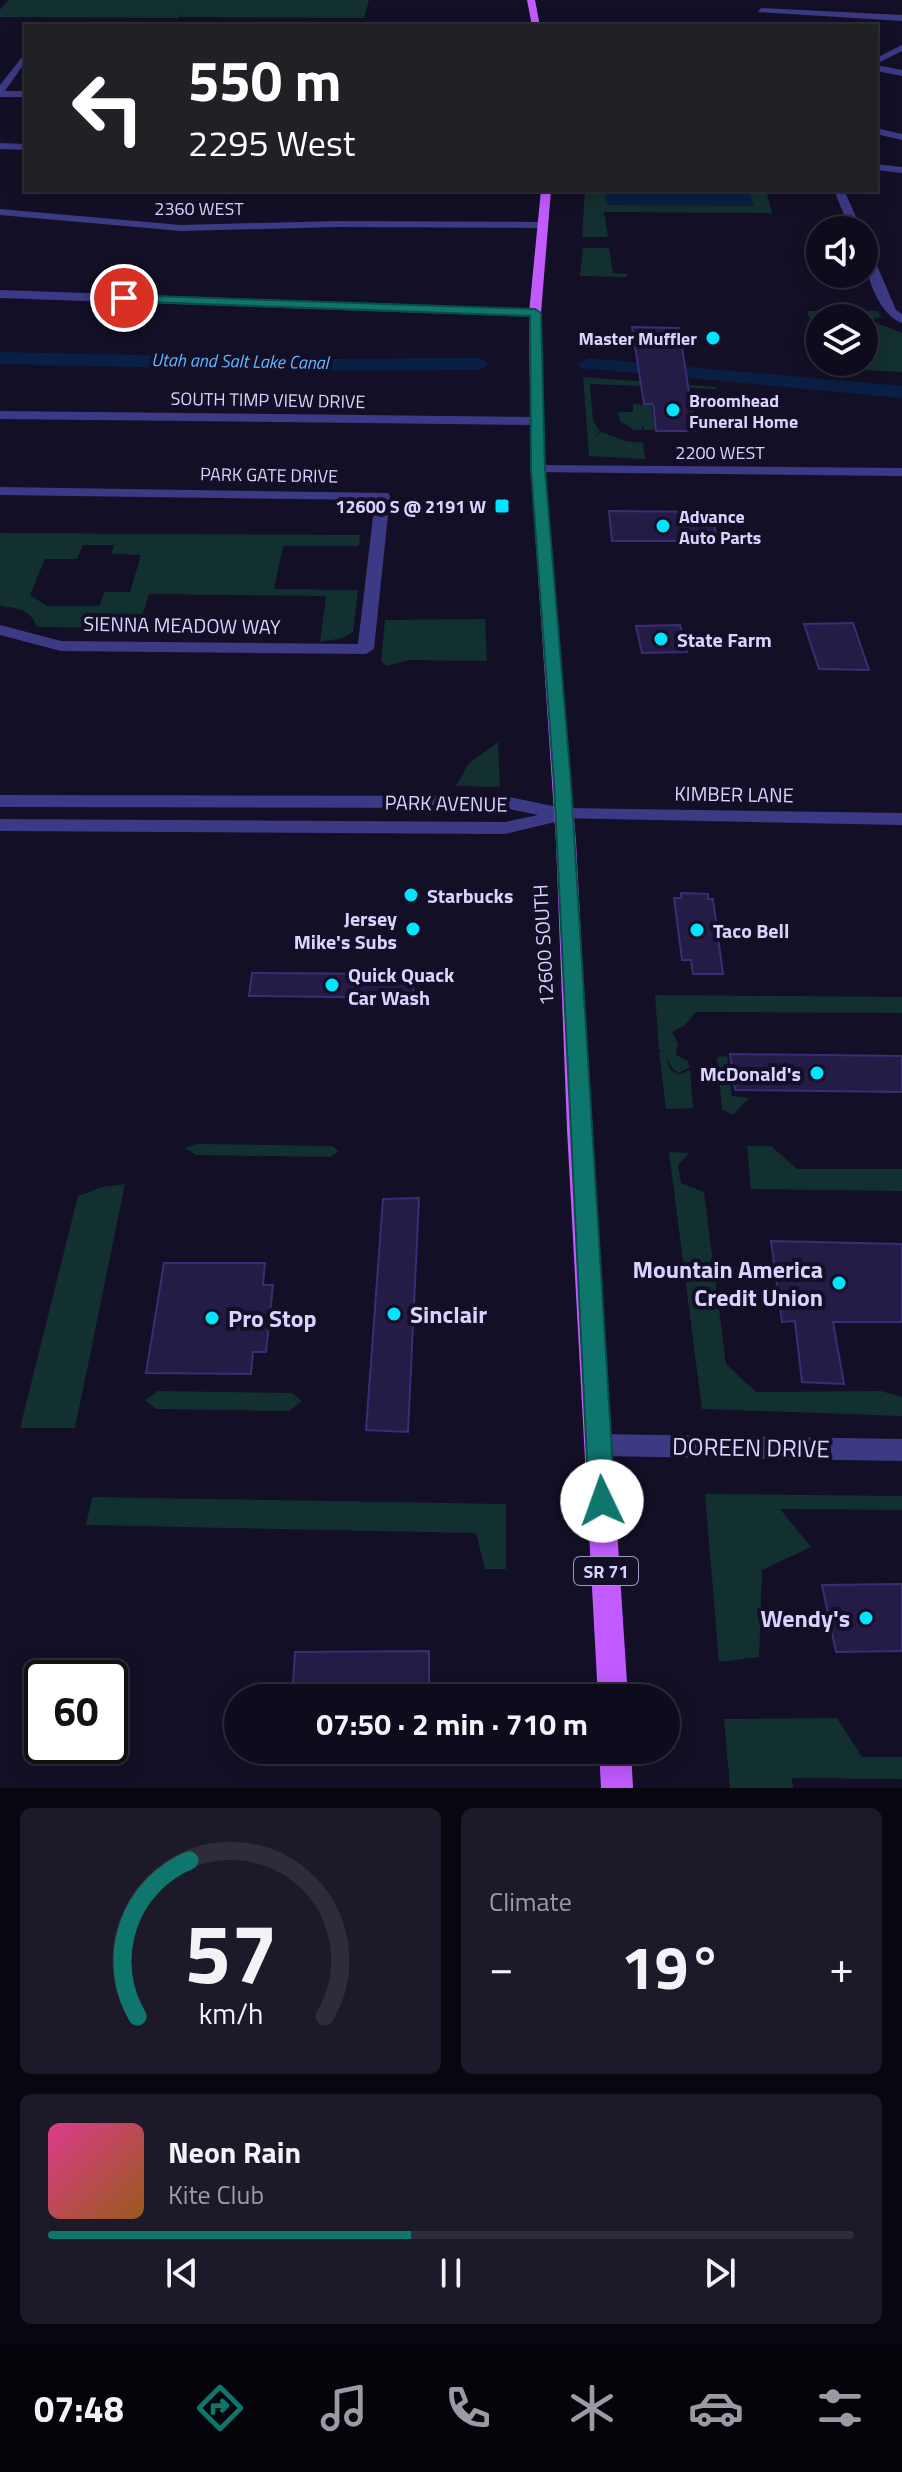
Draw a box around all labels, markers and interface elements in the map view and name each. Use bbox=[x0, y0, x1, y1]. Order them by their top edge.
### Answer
text: 550 m bbox=[188, 38, 341, 123]
icon: left bbox=[56, 56, 160, 160]
text: 2295 West bbox=[188, 115, 355, 170]
street label: 2360 WEST bbox=[154, 195, 244, 222]
map controls bbox=[806, 216, 878, 376]
button: sound bbox=[806, 216, 878, 288]
pin bbox=[90, 264, 158, 332]
icon: arrive bbox=[102, 276, 146, 320]
button: layers bbox=[806, 304, 878, 376]
place label: Master Muffler bbox=[578, 325, 697, 352]
marker: Master Muffler bbox=[704, 329, 722, 347]
water label: Utah and Salt Lake Canal bbox=[151, 346, 331, 376]
street label: SOUTH TIMP VIEW DRIVE bbox=[170, 385, 366, 415]
place label: Broomhead Funeral Home bbox=[689, 387, 798, 435]
marker: Broomhead Funeral Home bbox=[664, 401, 682, 419]
street label: 2200 WEST bbox=[675, 439, 765, 466]
street label: PARK GATE DRIVE bbox=[200, 460, 338, 490]
place label: 12600 S @ 2191 W bbox=[335, 493, 486, 520]
marker: 12600 S @ 2191 W bbox=[493, 497, 511, 515]
place label: Advance Auto Parts bbox=[679, 503, 761, 551]
marker: Advance Auto Parts bbox=[654, 517, 672, 535]
street label: SIENNA MEADOW WAY bbox=[83, 608, 281, 642]
place label: State Farm bbox=[677, 624, 772, 655]
marker: State Farm bbox=[652, 630, 670, 648]
street label: KIMBER LANE bbox=[674, 777, 794, 811]
street label: PARK AVENUE bbox=[384, 786, 508, 820]
place label: Starbucks bbox=[427, 880, 513, 911]
street label: 12600 SOUTH bbox=[524, 884, 562, 1006]
marker: Starbucks bbox=[402, 886, 420, 904]
place label: Jersey Mike's Subs bbox=[294, 903, 397, 957]
place label: Taco Bell bbox=[713, 915, 789, 946]
marker: Jersey Mike's Subs bbox=[404, 920, 422, 938]
marker: Taco Bell bbox=[688, 921, 706, 939]
place label: Quick Quack Car Wash bbox=[348, 959, 455, 1013]
marker: Quick Quack Car Wash bbox=[323, 976, 341, 994]
place label: McDonald's bbox=[700, 1058, 801, 1089]
marker: McDonald's bbox=[808, 1064, 826, 1082]
place label: Mountain America Credit Union bbox=[633, 1251, 823, 1315]
marker: Mountain America Credit Union bbox=[830, 1274, 848, 1292]
place label: Sinclair bbox=[410, 1296, 487, 1332]
place label: Pro Stop bbox=[228, 1300, 317, 1336]
marker: Sinclair bbox=[385, 1305, 403, 1323]
marker: Pro Stop bbox=[203, 1309, 221, 1327]
street label: DOREEN DRIVE bbox=[672, 1428, 830, 1466]
position arrow bbox=[560, 1459, 644, 1543]
road number: SR 71 bbox=[574, 1557, 638, 1585]
place label: Wendy's bbox=[760, 1600, 850, 1636]
marker: Wendy's bbox=[857, 1609, 875, 1627]
speed limit sign: 60 bbox=[24, 1660, 128, 1764]
text: 07:50 · 2 min · 710 m bbox=[316, 1701, 588, 1747]
text: Climate bbox=[489, 1882, 572, 1921]
text: 57 bbox=[184, 1889, 277, 2015]
text: 19° bbox=[621, 1921, 722, 2012]
text: − bbox=[489, 1933, 514, 2000]
text: + bbox=[829, 1933, 854, 2000]
text: km/h bbox=[198, 1992, 263, 2035]
text: Neon Rain bbox=[168, 2129, 301, 2175]
text: Kite Club bbox=[168, 2175, 264, 2214]
icon: previous bbox=[160, 2251, 204, 2295]
icon: pause bbox=[429, 2251, 473, 2295]
icon: next bbox=[698, 2251, 742, 2295]
icon: directions bbox=[192, 2380, 248, 2436]
icon: music bbox=[316, 2380, 372, 2436]
icon: phone bbox=[440, 2380, 496, 2436]
icon: climate bbox=[564, 2380, 620, 2436]
icon: car bbox=[688, 2380, 744, 2436]
icon: filters bbox=[812, 2380, 868, 2436]
text: 07:48 bbox=[34, 2381, 124, 2436]

